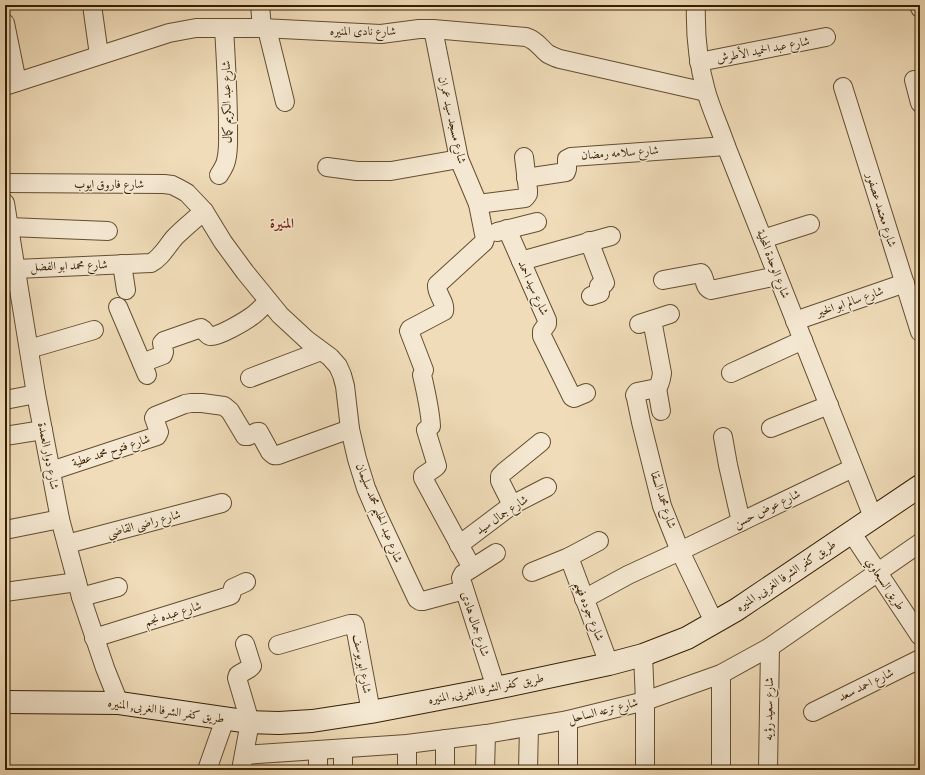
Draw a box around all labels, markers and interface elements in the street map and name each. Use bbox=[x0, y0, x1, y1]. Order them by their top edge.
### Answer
street label: شارع نادى المنيره bbox=[330, 24, 396, 42]
street label: شارع عبد الحميد الأطرش bbox=[715, 32, 812, 69]
street label: شارع عبد الكريم كمال bbox=[219, 60, 238, 143]
street label: شارع مسجد سيد عمران bbox=[432, 75, 469, 166]
street label: شارع سلامه رمضان bbox=[581, 143, 660, 166]
street label: شارع معتمد عصفور bbox=[859, 170, 899, 250]
street label: شارع فاروق ايوب bbox=[74, 177, 144, 195]
district label: المنيرة bbox=[270, 215, 294, 232]
street label: شارع الوحدة المحلية bbox=[750, 228, 793, 302]
street label: شارع محمد ابو الفضل bbox=[30, 257, 108, 278]
street label: شارع سيد احمد bbox=[512, 258, 552, 319]
street label: شارع سالم ابو الخير bbox=[812, 283, 887, 324]
street label: شارع دوار العمدة bbox=[31, 421, 62, 492]
street label: شارع فتوح محمد عطية bbox=[70, 431, 153, 474]
street label: شارع عبد الحليم محمد سليمان bbox=[348, 461, 406, 567]
street label: شارع محمد السقا bbox=[644, 470, 679, 532]
street label: شارع عوض حسن bbox=[731, 486, 804, 534]
street label: شارع جمال سيد bbox=[473, 492, 533, 540]
street label: شارع راضى القاضي bbox=[106, 507, 183, 544]
street label: طريق كفر الشرفا الغربى, المنيره bbox=[733, 537, 840, 616]
street label: طريق السبعاوي bbox=[860, 555, 908, 614]
street label: شارع جوده فهيم bbox=[567, 579, 607, 645]
street label: شارع جمال هادى bbox=[455, 590, 493, 659]
street label: شارع عبده نجم bbox=[143, 598, 204, 633]
street label: شارع ابو يوسف bbox=[346, 633, 375, 696]
street label: شارع احمد سعد bbox=[836, 665, 898, 708]
street label: طريق كفر الشرفا الغربى, المنيره bbox=[427, 670, 545, 709]
street label: شارع سعيد رؤيه bbox=[761, 677, 780, 741]
street label: طريق كفر الشرفا الغربى, المنيره bbox=[107, 695, 225, 728]
street label: شارع ترعه الساحل bbox=[566, 695, 640, 730]

